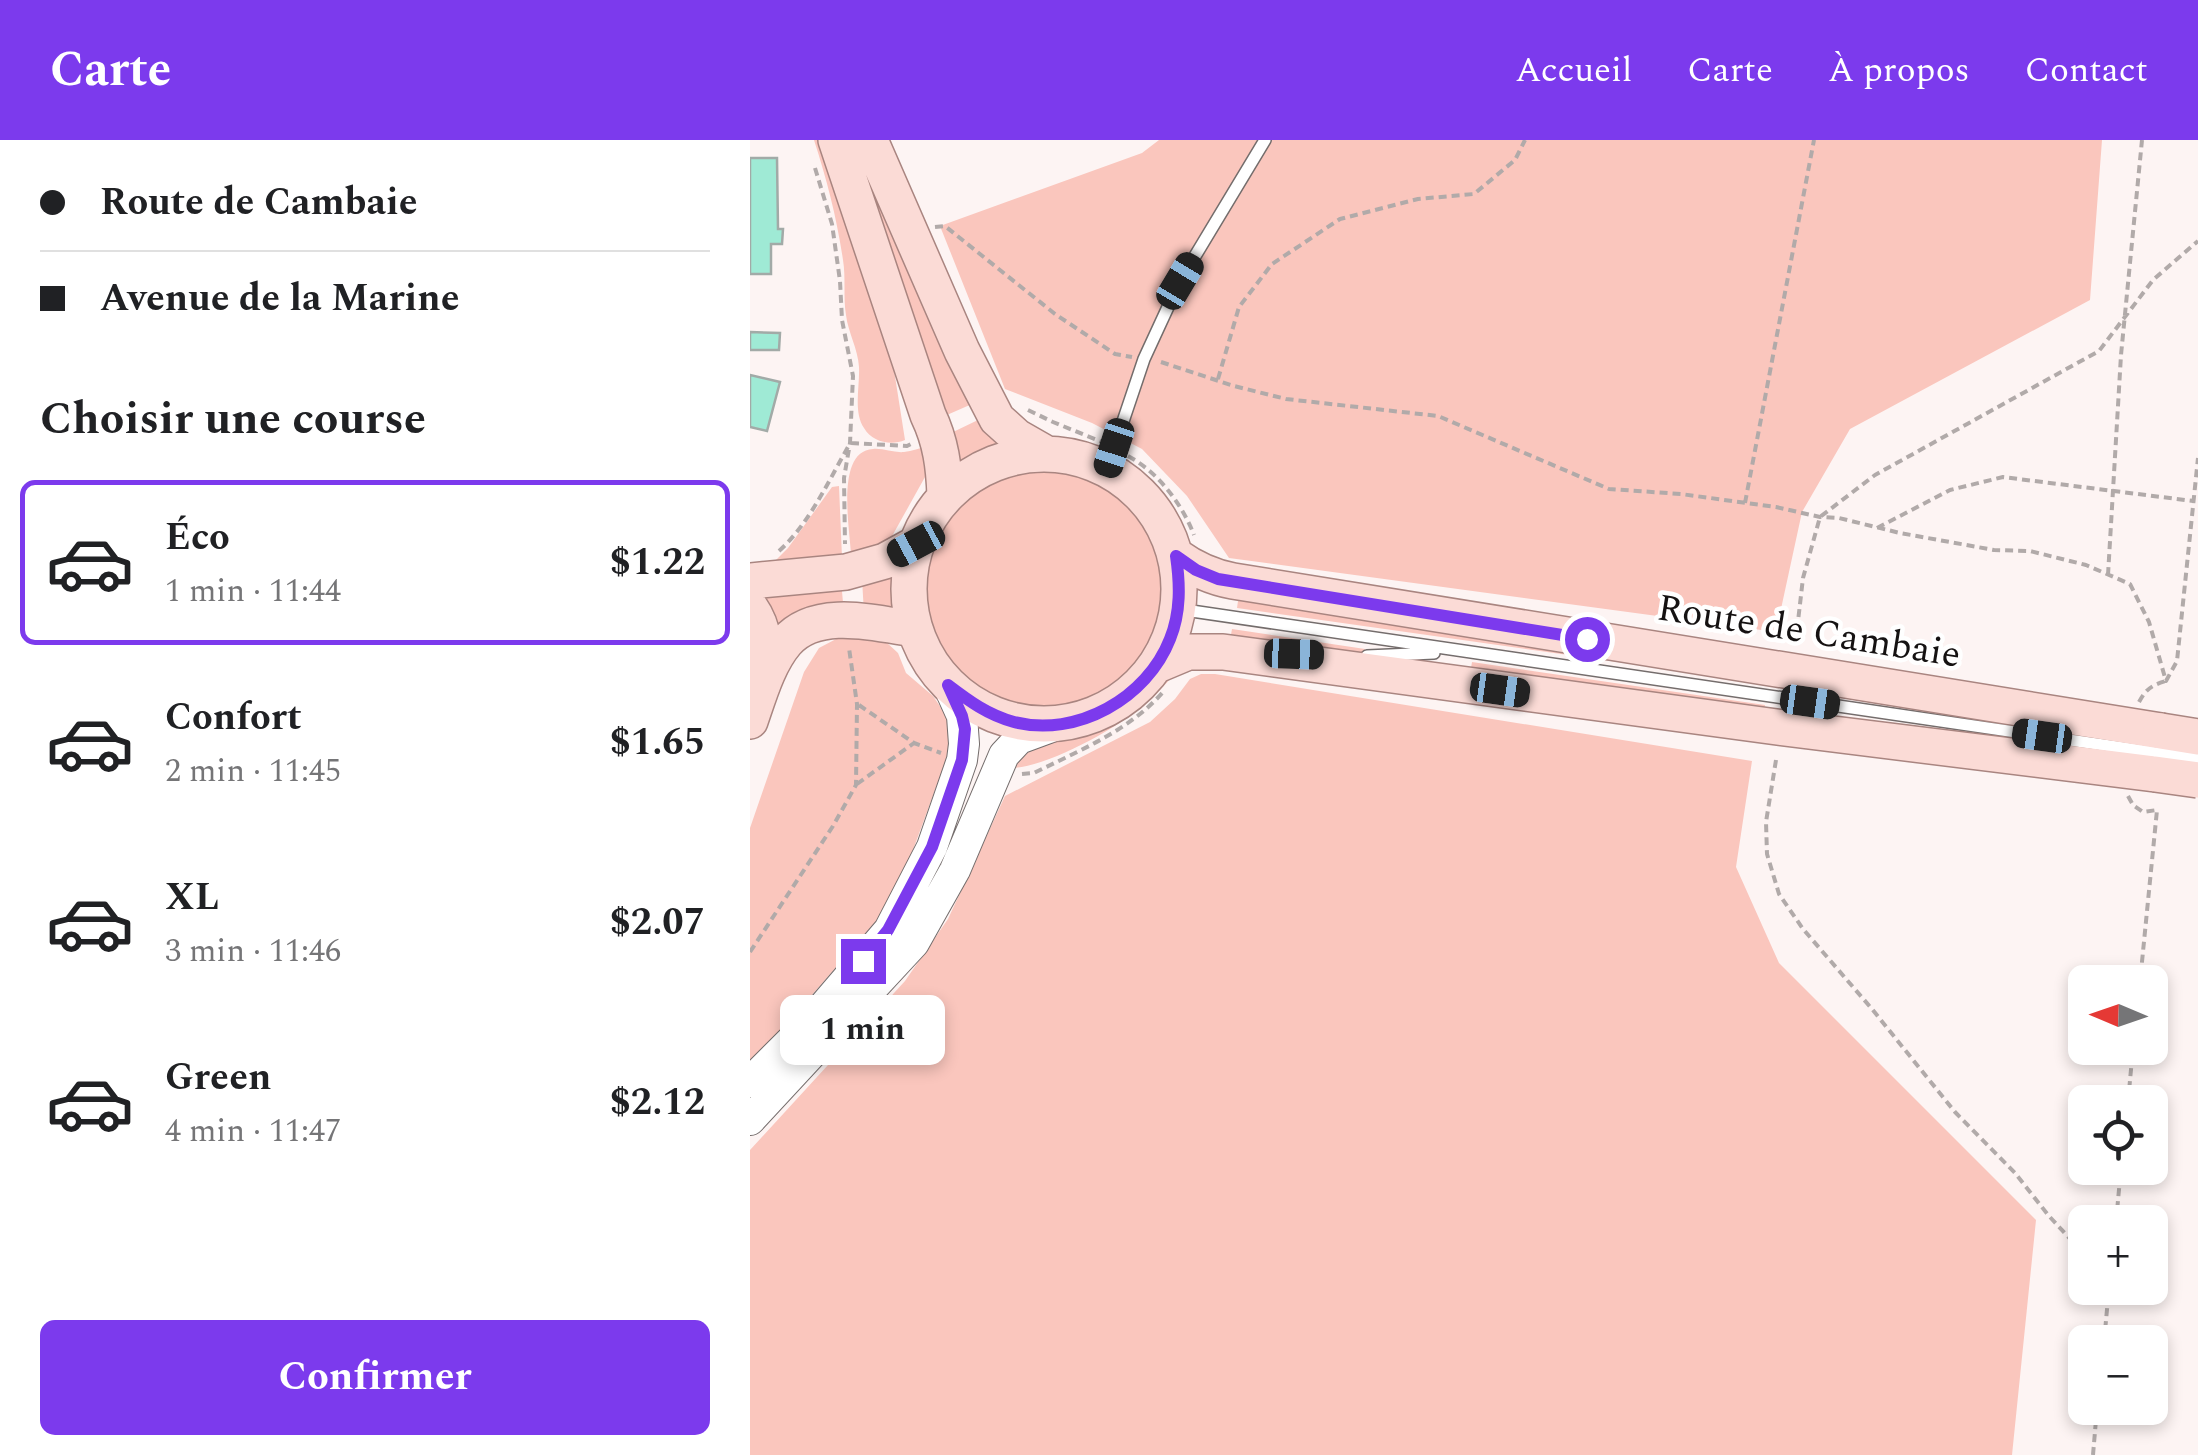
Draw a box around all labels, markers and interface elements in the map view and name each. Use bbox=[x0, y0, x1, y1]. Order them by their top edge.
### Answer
text: Carte bbox=[50, 34, 171, 107]
text: Accueil bbox=[1515, 44, 1632, 97]
text: Carte bbox=[1687, 44, 1773, 97]
text: À propos bbox=[1828, 44, 1970, 97]
text: Contact bbox=[2025, 44, 2148, 97]
text: Route de Cambaie bbox=[100, 174, 418, 232]
car bbox=[1152, 248, 1208, 314]
text: Avenue de la Marine bbox=[100, 270, 460, 328]
text: Choisir une course bbox=[40, 385, 426, 454]
car bbox=[1090, 415, 1138, 481]
text: Éco bbox=[165, 509, 230, 567]
car bbox=[882, 517, 950, 571]
icon: car bbox=[45, 518, 135, 608]
text: $1.22 bbox=[610, 534, 705, 592]
text: 1 min · 11:44 bbox=[165, 567, 341, 616]
street label: Route de Cambaie bbox=[1653, 579, 1965, 685]
route start bbox=[1565, 617, 1610, 662]
car bbox=[1263, 638, 1325, 670]
car bbox=[1468, 671, 1532, 709]
car bbox=[1778, 683, 1842, 721]
text: Confort bbox=[165, 689, 302, 747]
icon: car bbox=[45, 698, 135, 788]
text: $1.65 bbox=[610, 714, 705, 772]
car bbox=[2010, 717, 2074, 755]
text: 2 min · 11:45 bbox=[165, 747, 341, 796]
text: XL bbox=[165, 869, 219, 927]
icon: car bbox=[45, 878, 135, 968]
text: $2.07 bbox=[610, 894, 705, 952]
text: 3 min · 11:46 bbox=[165, 927, 341, 976]
route end bbox=[841, 939, 886, 984]
north arrow bbox=[2068, 965, 2168, 1065]
map controls bbox=[2068, 965, 2168, 1425]
callout: 1 min bbox=[781, 996, 946, 1066]
text: 1 min bbox=[820, 1005, 905, 1054]
text: Green bbox=[165, 1049, 272, 1107]
icon: car bbox=[45, 1058, 135, 1148]
text: $2.12 bbox=[610, 1074, 705, 1132]
button: locate bbox=[2068, 1085, 2168, 1185]
text: 4 min · 11:47 bbox=[165, 1107, 341, 1156]
button: + bbox=[2068, 1205, 2168, 1305]
button: Confirmer bbox=[40, 1320, 710, 1435]
button: − bbox=[2068, 1325, 2168, 1425]

